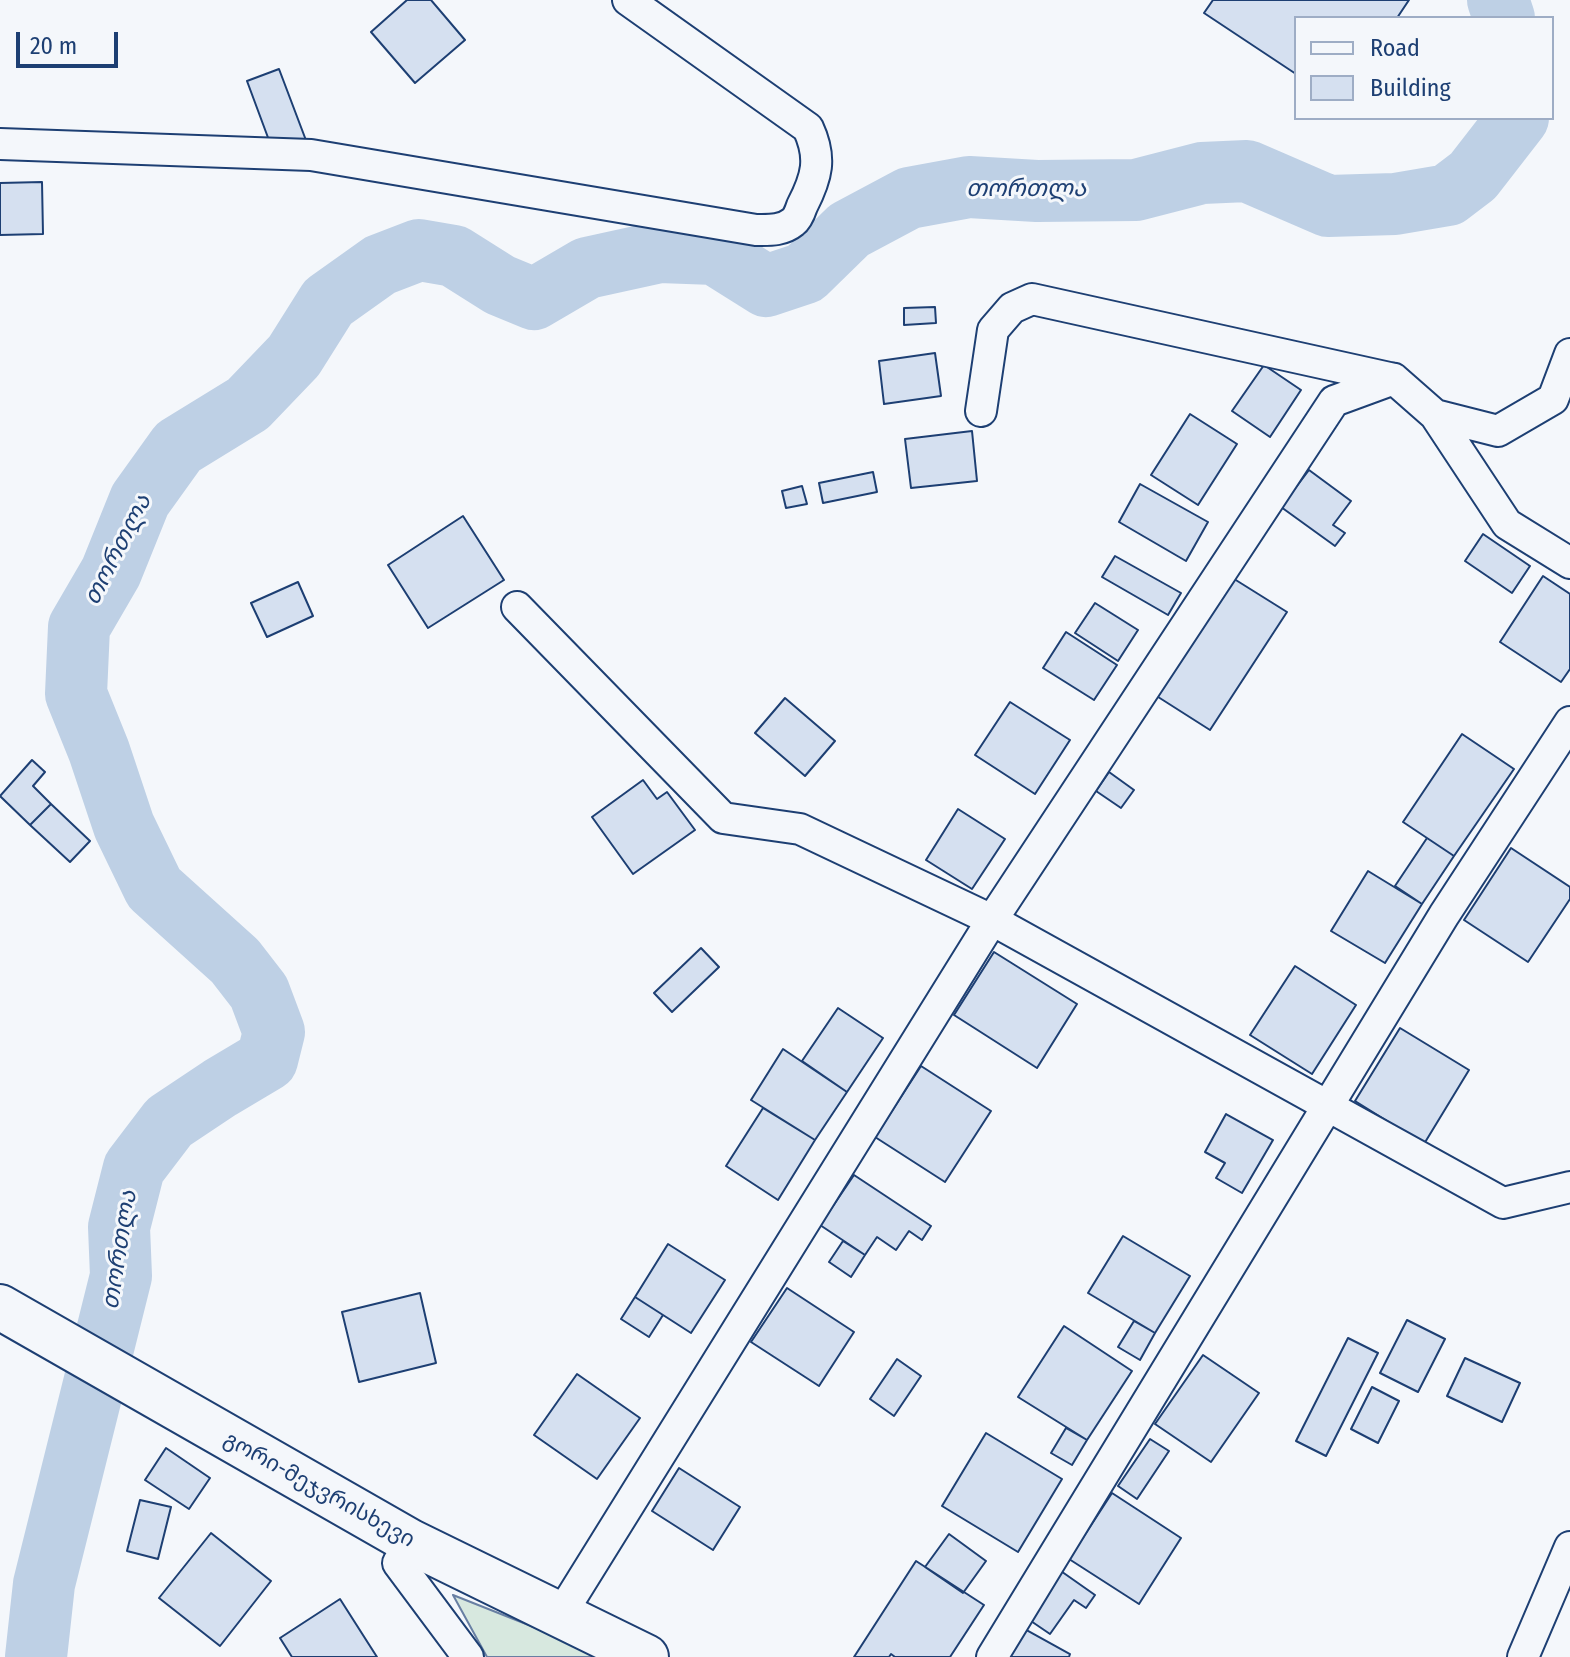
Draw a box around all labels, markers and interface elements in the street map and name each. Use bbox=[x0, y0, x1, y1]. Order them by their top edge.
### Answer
scale bar bbox=[20, 16, 122, 66]
legend bbox=[1294, 16, 1554, 120]
text: 20 m bbox=[30, 32, 77, 60]
text: Road bbox=[1370, 34, 1420, 62]
text: Building bbox=[1370, 74, 1451, 102]
water label: თორთლა bbox=[966, 175, 1086, 203]
water label: თორთლა bbox=[78, 490, 158, 610]
water label: თორთლა bbox=[96, 1188, 144, 1312]
street label: გორი-მეჯვრისხევი bbox=[219, 1426, 419, 1554]

